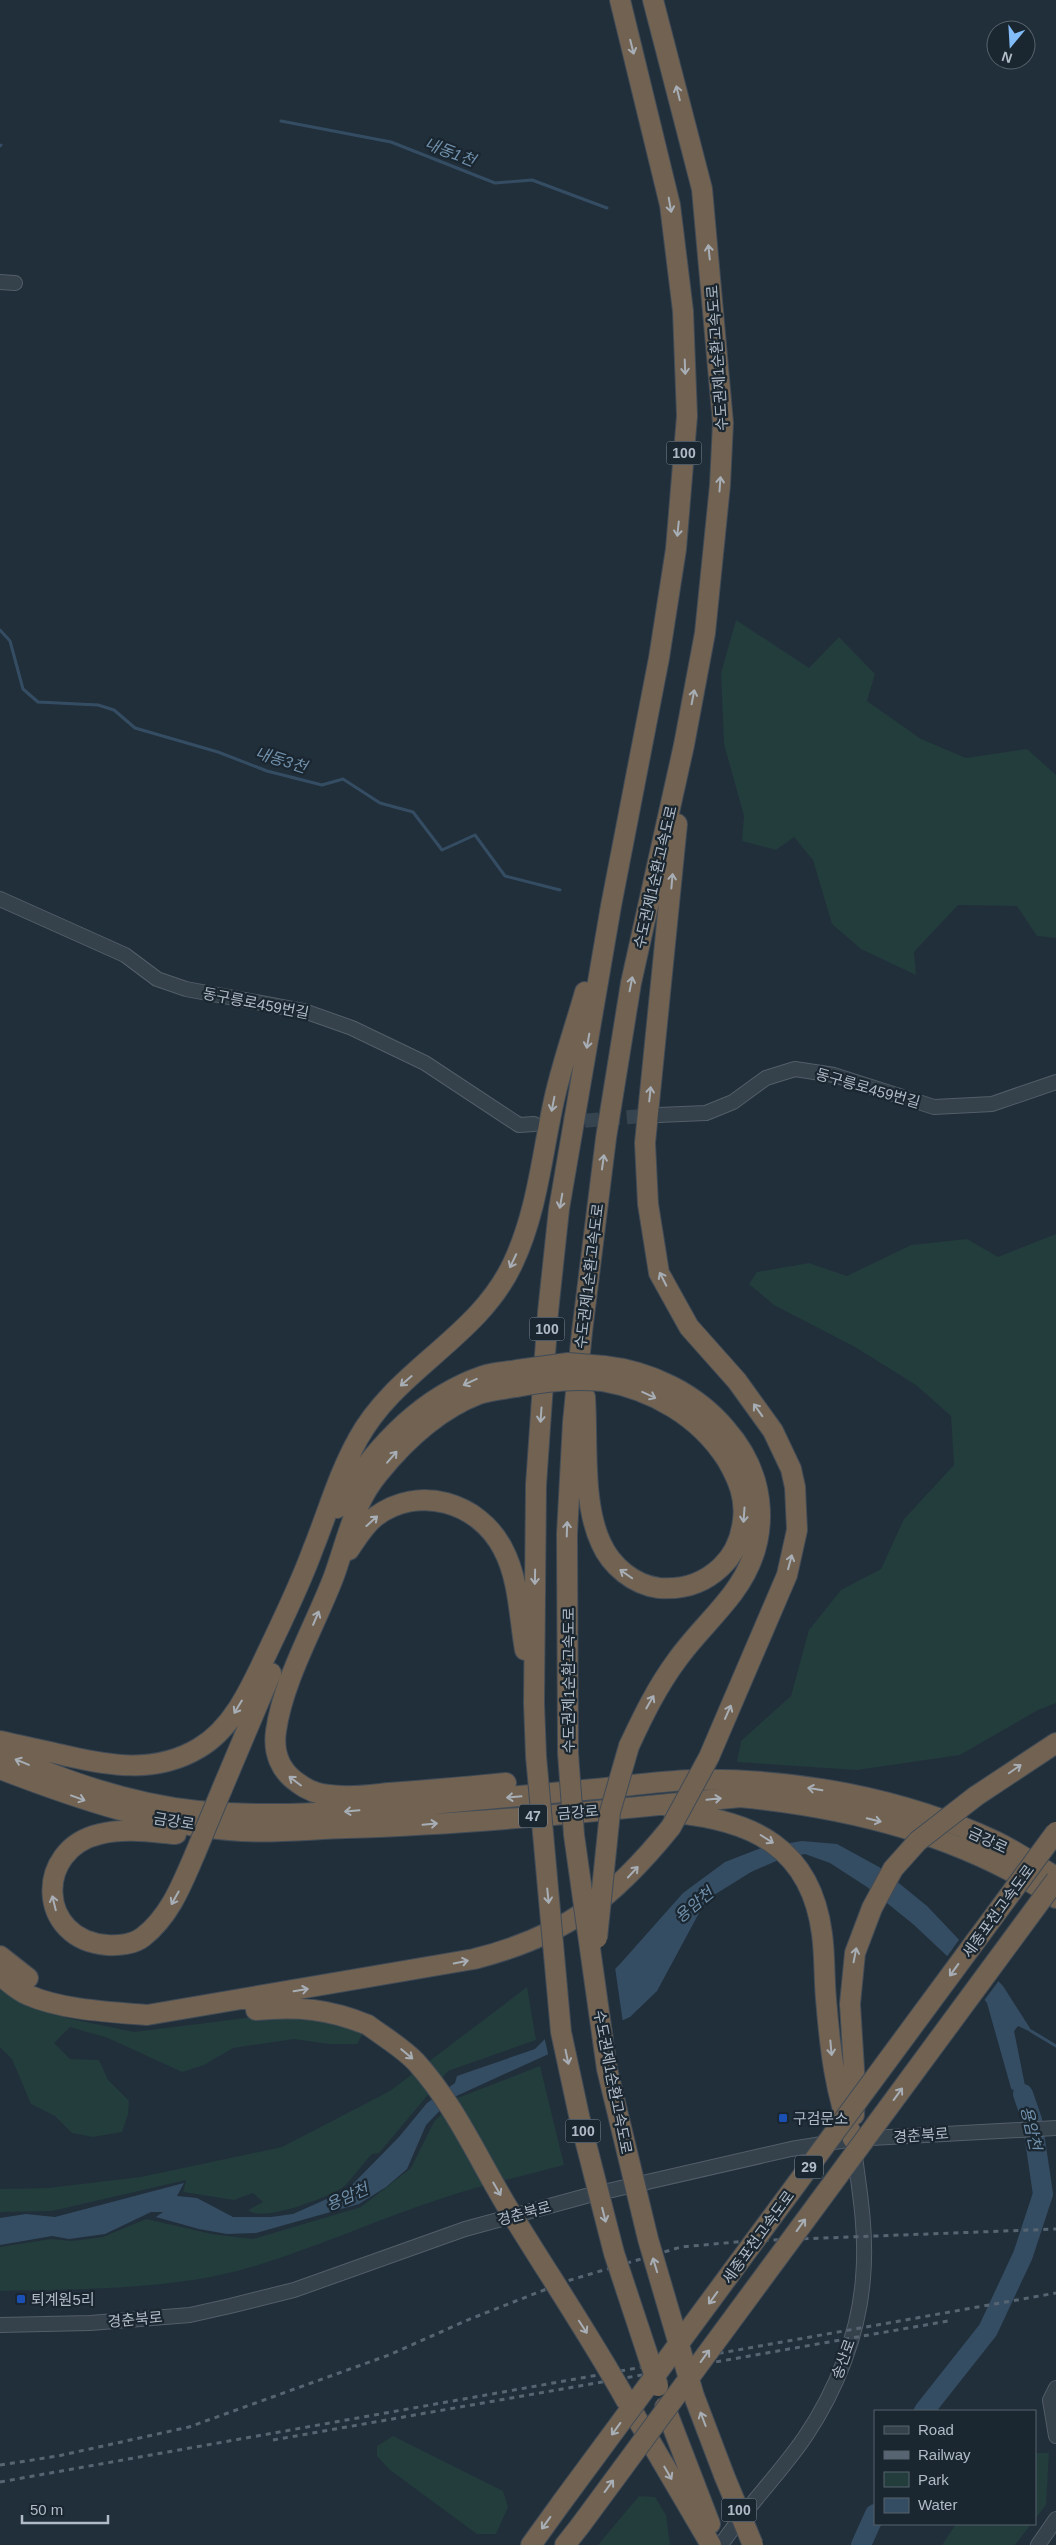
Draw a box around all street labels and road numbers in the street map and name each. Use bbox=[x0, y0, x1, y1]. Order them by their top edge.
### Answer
street label: 수도권제1순환고속도로 bbox=[703, 284, 731, 432]
road number: 100 bbox=[666, 442, 702, 464]
street label: 수도권제1순환고속도로 bbox=[630, 804, 680, 950]
street label: 동구릉로459번길 bbox=[201, 984, 311, 1022]
street label: 동구릉로459번길 bbox=[814, 1065, 922, 1111]
street label: 수도권제1순환고속도로 bbox=[572, 1202, 606, 1350]
road number: 100 bbox=[530, 1318, 564, 1340]
street label: 수도권제1순환고속도로 bbox=[560, 1607, 577, 1753]
street label: 금강로 bbox=[557, 1802, 599, 1822]
road number: 47 bbox=[519, 1804, 547, 1828]
street label: 금강로 bbox=[152, 1809, 196, 1833]
street label: 금강로 bbox=[966, 1824, 1010, 1856]
street label: 세종포천고속도로 bbox=[959, 1861, 1037, 1961]
street label: 수도권제1순환고속도로 bbox=[591, 2009, 635, 2155]
road number: 100 bbox=[566, 2120, 600, 2142]
street label: 경춘북로 bbox=[893, 2125, 949, 2145]
road number: 29 bbox=[795, 2156, 823, 2178]
street label: 세종포천고속도로 bbox=[719, 2187, 797, 2287]
street label: 경춘북로 bbox=[495, 2198, 553, 2228]
street label: 경춘북로 bbox=[107, 2308, 163, 2330]
street label: 송산로 bbox=[828, 2337, 858, 2381]
road number: 100 bbox=[722, 2498, 756, 2522]

